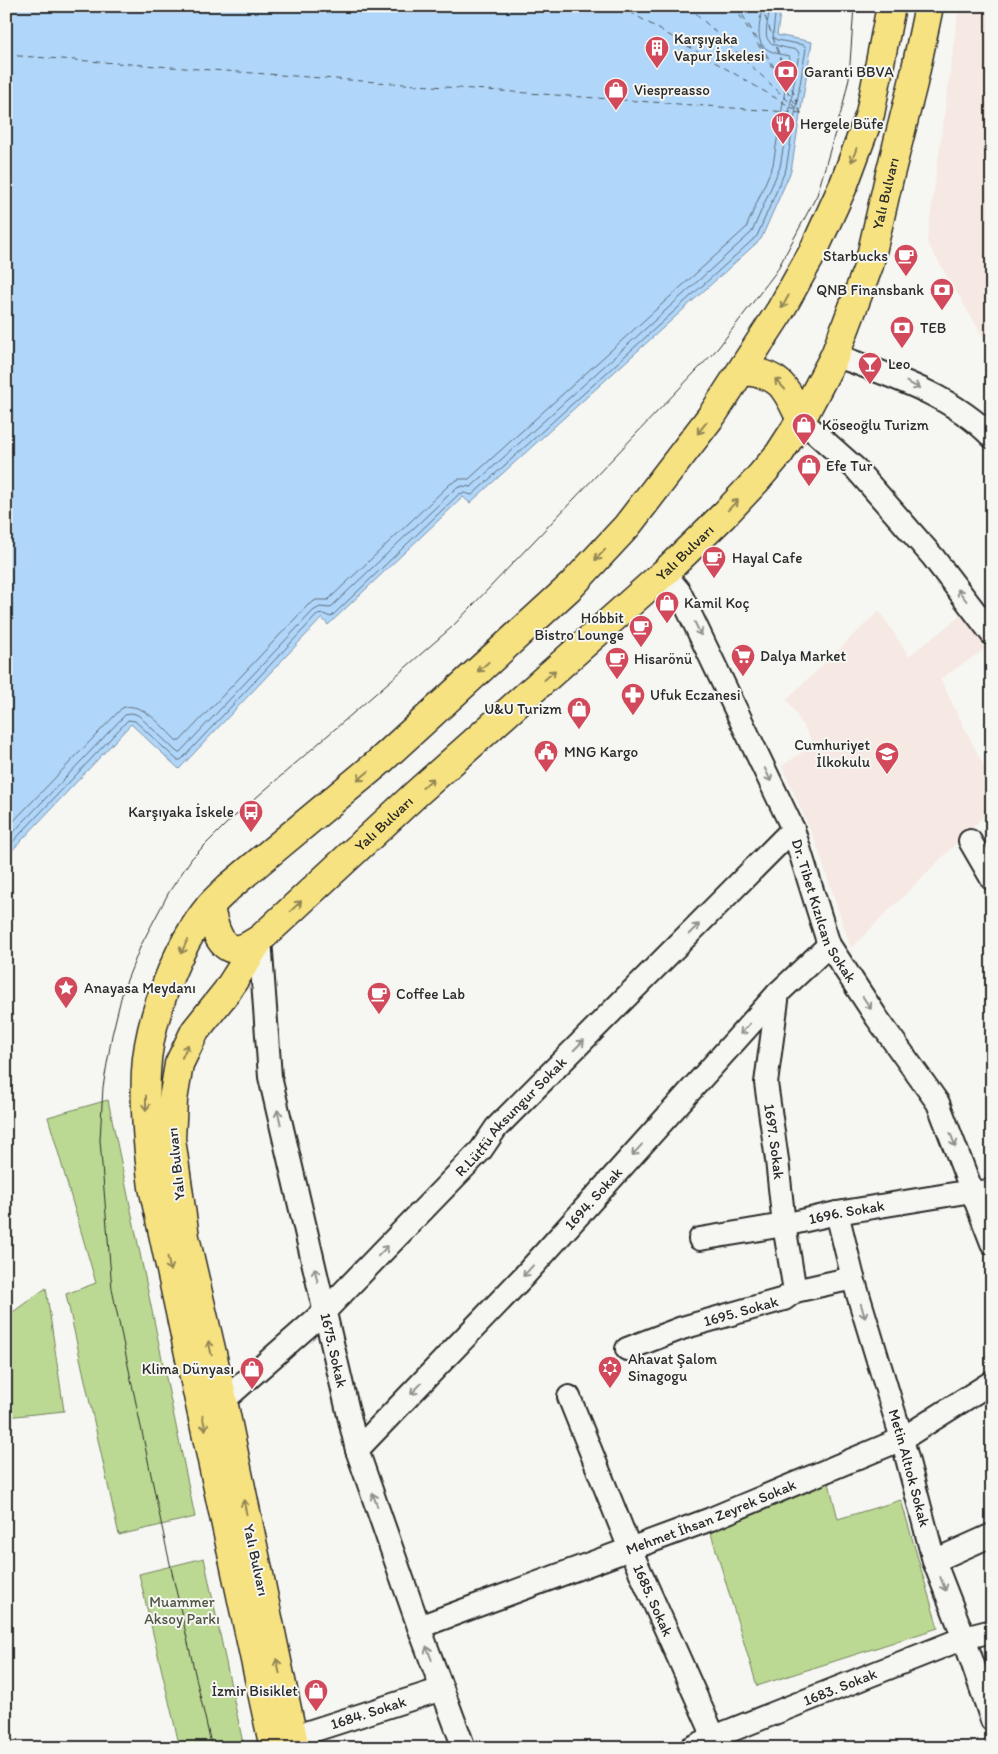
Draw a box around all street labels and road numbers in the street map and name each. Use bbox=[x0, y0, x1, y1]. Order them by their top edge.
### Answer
street label: Yalı Bulvarı bbox=[868, 156, 903, 231]
street label: Yalı Bulvarı bbox=[652, 521, 717, 585]
street label: Yalı Bulvarı bbox=[351, 792, 417, 855]
street label: Dr. Tibet Kızılcan Sokak bbox=[788, 837, 860, 986]
street label: R.Lütfü Aksungur Sokak bbox=[451, 1053, 571, 1180]
street label: 1697. Sokak bbox=[760, 1103, 788, 1181]
street label: Yalı Bulvarı bbox=[163, 1127, 189, 1201]
street label: 1694. Sokak bbox=[561, 1164, 626, 1234]
street label: 1696. Sokak bbox=[807, 1196, 886, 1228]
street label: 1695. Sokak bbox=[701, 1292, 780, 1330]
street label: 1675. Sokak bbox=[316, 1311, 351, 1390]
street label: Metin Altıok Sokak bbox=[884, 1407, 934, 1529]
street label: Mehmet İhsan Zeyrek Sokak bbox=[623, 1475, 799, 1559]
street label: Yalı Bulvarı bbox=[240, 1522, 272, 1598]
street label: 1685. Sokak bbox=[629, 1561, 677, 1639]
street label: 1683. Sokak bbox=[801, 1664, 880, 1710]
street label: 1684. Sokak bbox=[328, 1692, 408, 1733]

